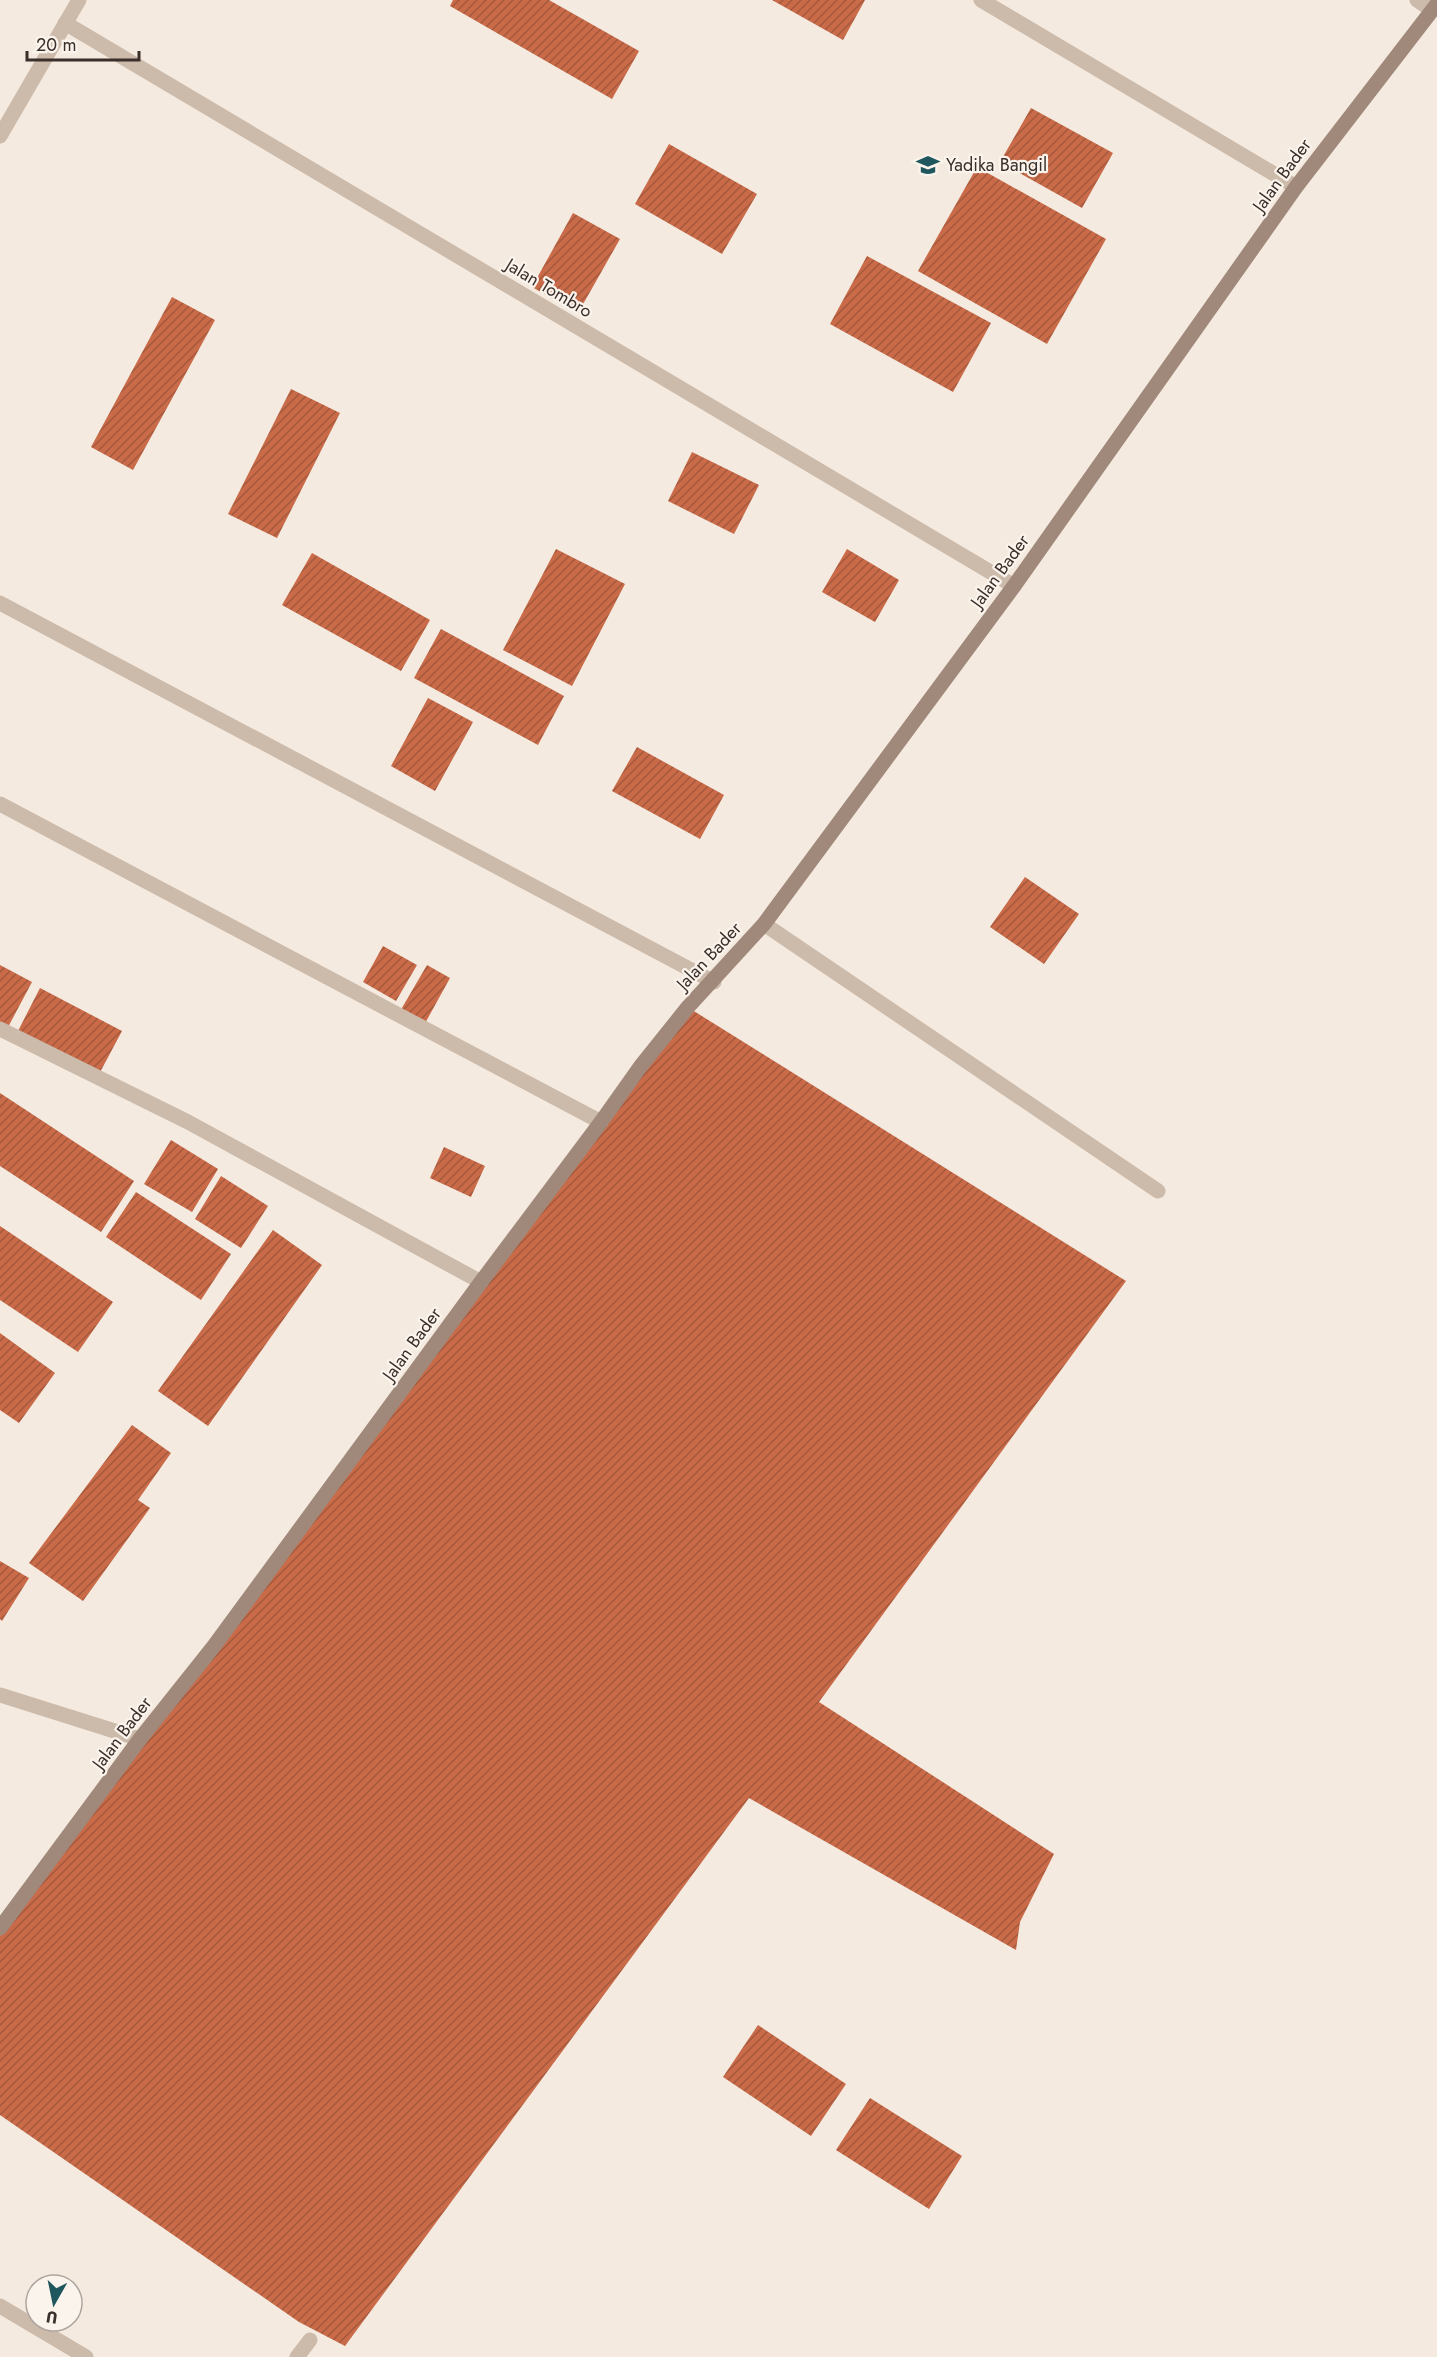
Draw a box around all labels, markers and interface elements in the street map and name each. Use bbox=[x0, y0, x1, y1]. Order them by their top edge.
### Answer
scale bar bbox=[27, 24, 140, 62]
text: 20 m bbox=[36, 32, 76, 58]
street label: Jalan Bader bbox=[1245, 132, 1318, 219]
school or university icon: Yadika Bangil bbox=[915, 152, 941, 178]
place label: Yadika Bangil bbox=[946, 152, 1047, 178]
street label: Jalan Tombro bbox=[499, 251, 597, 324]
street label: Jalan Bader bbox=[963, 528, 1036, 615]
street label: Jalan Bader bbox=[669, 915, 748, 997]
street label: Jalan Bader bbox=[375, 1301, 448, 1388]
street label: Jalan Bader bbox=[85, 1691, 158, 1776]
north arrow bbox=[24, 2273, 84, 2333]
text: U bbox=[44, 2305, 59, 2330]

